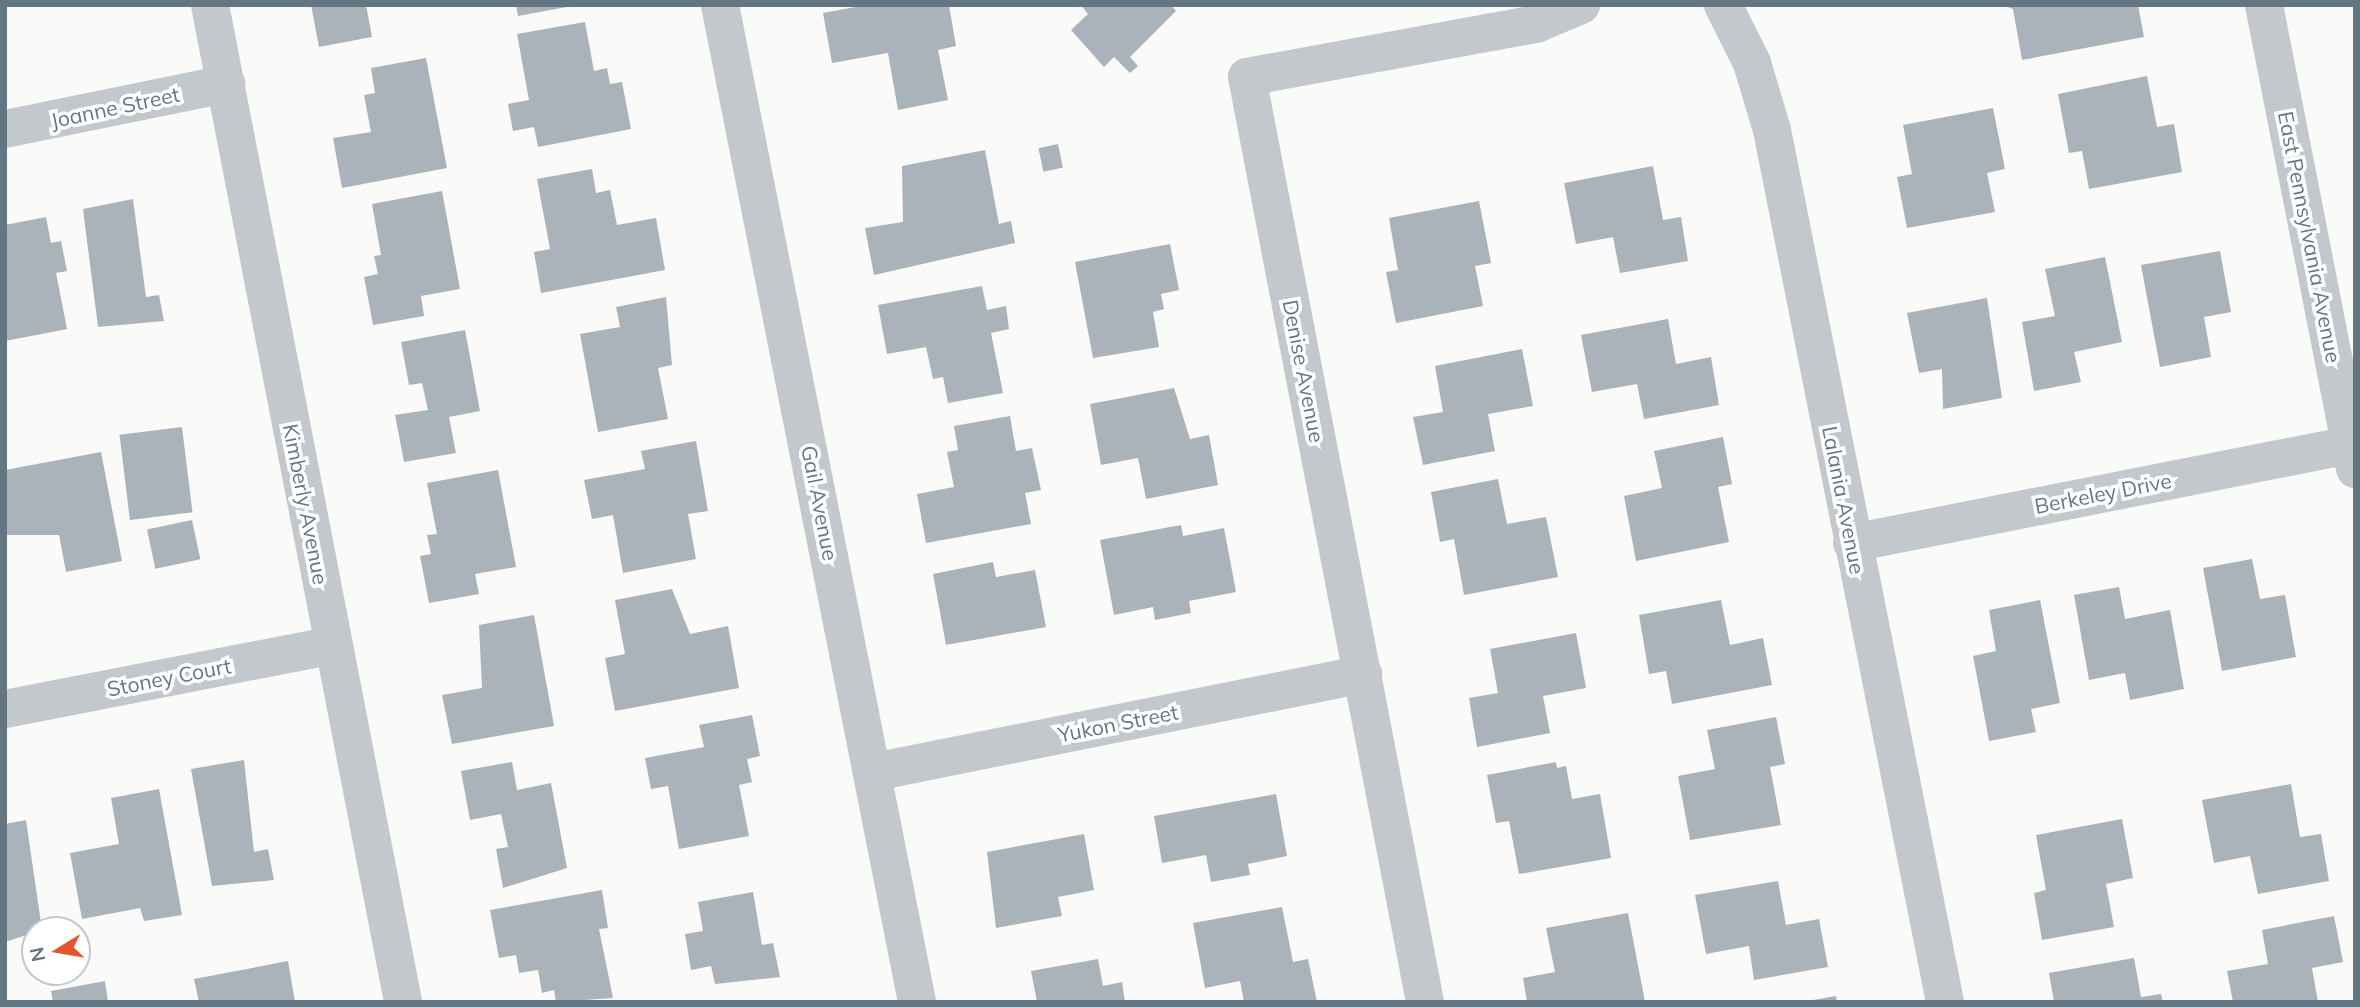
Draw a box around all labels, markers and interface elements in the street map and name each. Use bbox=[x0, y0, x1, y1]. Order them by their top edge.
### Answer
street label: Joanne Street bbox=[48, 81, 182, 133]
street label: East Pennsylvania Avenue bbox=[2273, 109, 2347, 365]
street label: Denise Avenue bbox=[1278, 297, 1330, 445]
street label: Kimberly Avenue bbox=[278, 422, 334, 586]
street label: Lalania Avenue bbox=[1817, 424, 1871, 576]
street label: Gail Avenue bbox=[797, 443, 843, 563]
street label: Berkeley Drive bbox=[2032, 467, 2174, 519]
street label: Stoney Court bbox=[105, 653, 233, 701]
street label: Yukon Street bbox=[1056, 699, 1180, 747]
north arrow bbox=[21, 916, 91, 986]
text: N bbox=[24, 945, 51, 964]

